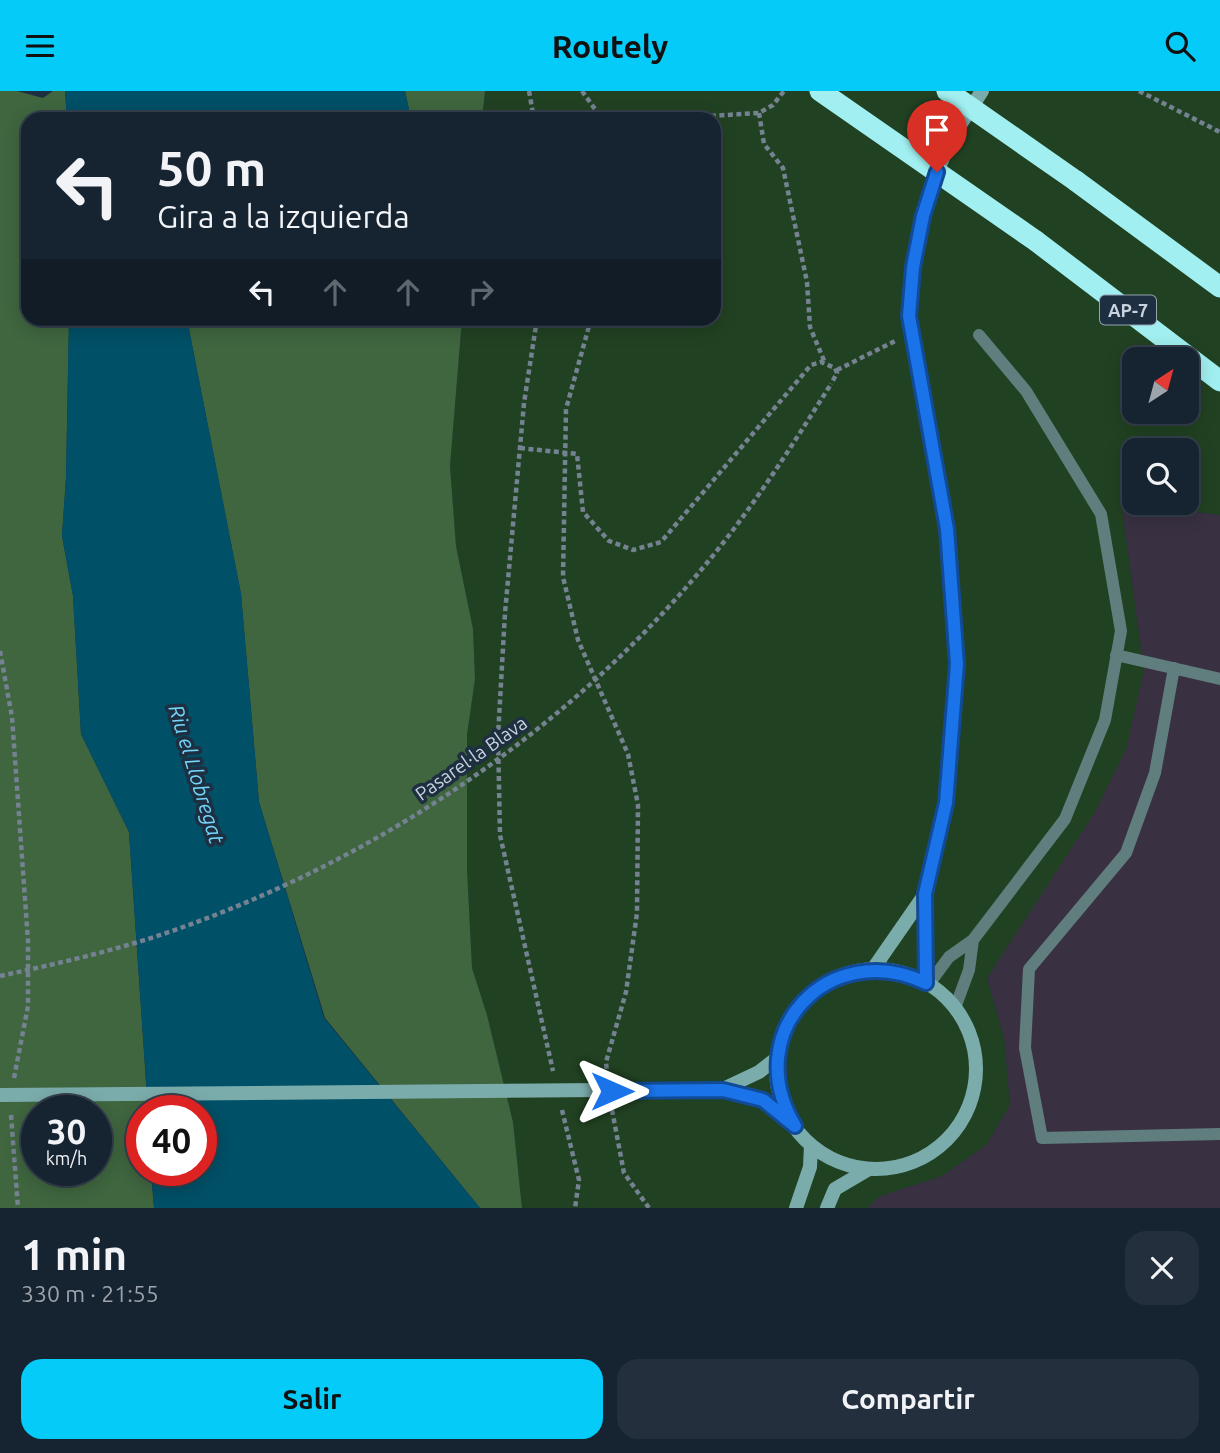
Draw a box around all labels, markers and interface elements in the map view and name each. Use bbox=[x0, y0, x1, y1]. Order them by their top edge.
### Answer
icon: menu bbox=[21, 27, 59, 65]
icon: search bbox=[1161, 27, 1199, 65]
text: Routely bbox=[552, 28, 668, 64]
pin bbox=[907, 100, 967, 172]
icon: arrive bbox=[918, 111, 956, 149]
icon: left bbox=[42, 140, 133, 231]
text: 50 m bbox=[157, 140, 266, 195]
text: Gira a la izquierda bbox=[157, 198, 410, 234]
icon: left bbox=[243, 273, 281, 311]
icon: ahead bbox=[316, 273, 354, 311]
icon: ahead bbox=[389, 273, 427, 311]
icon: right bbox=[462, 273, 500, 311]
road number: AP-7 bbox=[1100, 295, 1156, 324]
north arrow bbox=[1122, 347, 1199, 423]
map controls bbox=[1122, 347, 1199, 515]
button: search bbox=[1122, 438, 1199, 515]
water label: Riu el Llobregat bbox=[164, 702, 230, 847]
street label: Pasarel·la Blava bbox=[411, 711, 531, 805]
position arrow bbox=[575, 1054, 649, 1128]
speed limit sign: 40 bbox=[126, 1095, 217, 1186]
text: 30 bbox=[47, 1111, 86, 1151]
text: km/h bbox=[46, 1148, 87, 1168]
text: 1 min bbox=[21, 1231, 127, 1278]
button: close bbox=[1125, 1231, 1199, 1305]
text: 330 m · 21:55 bbox=[21, 1281, 159, 1306]
button: Salir bbox=[21, 1359, 603, 1439]
button: Compartir bbox=[617, 1359, 1199, 1439]

